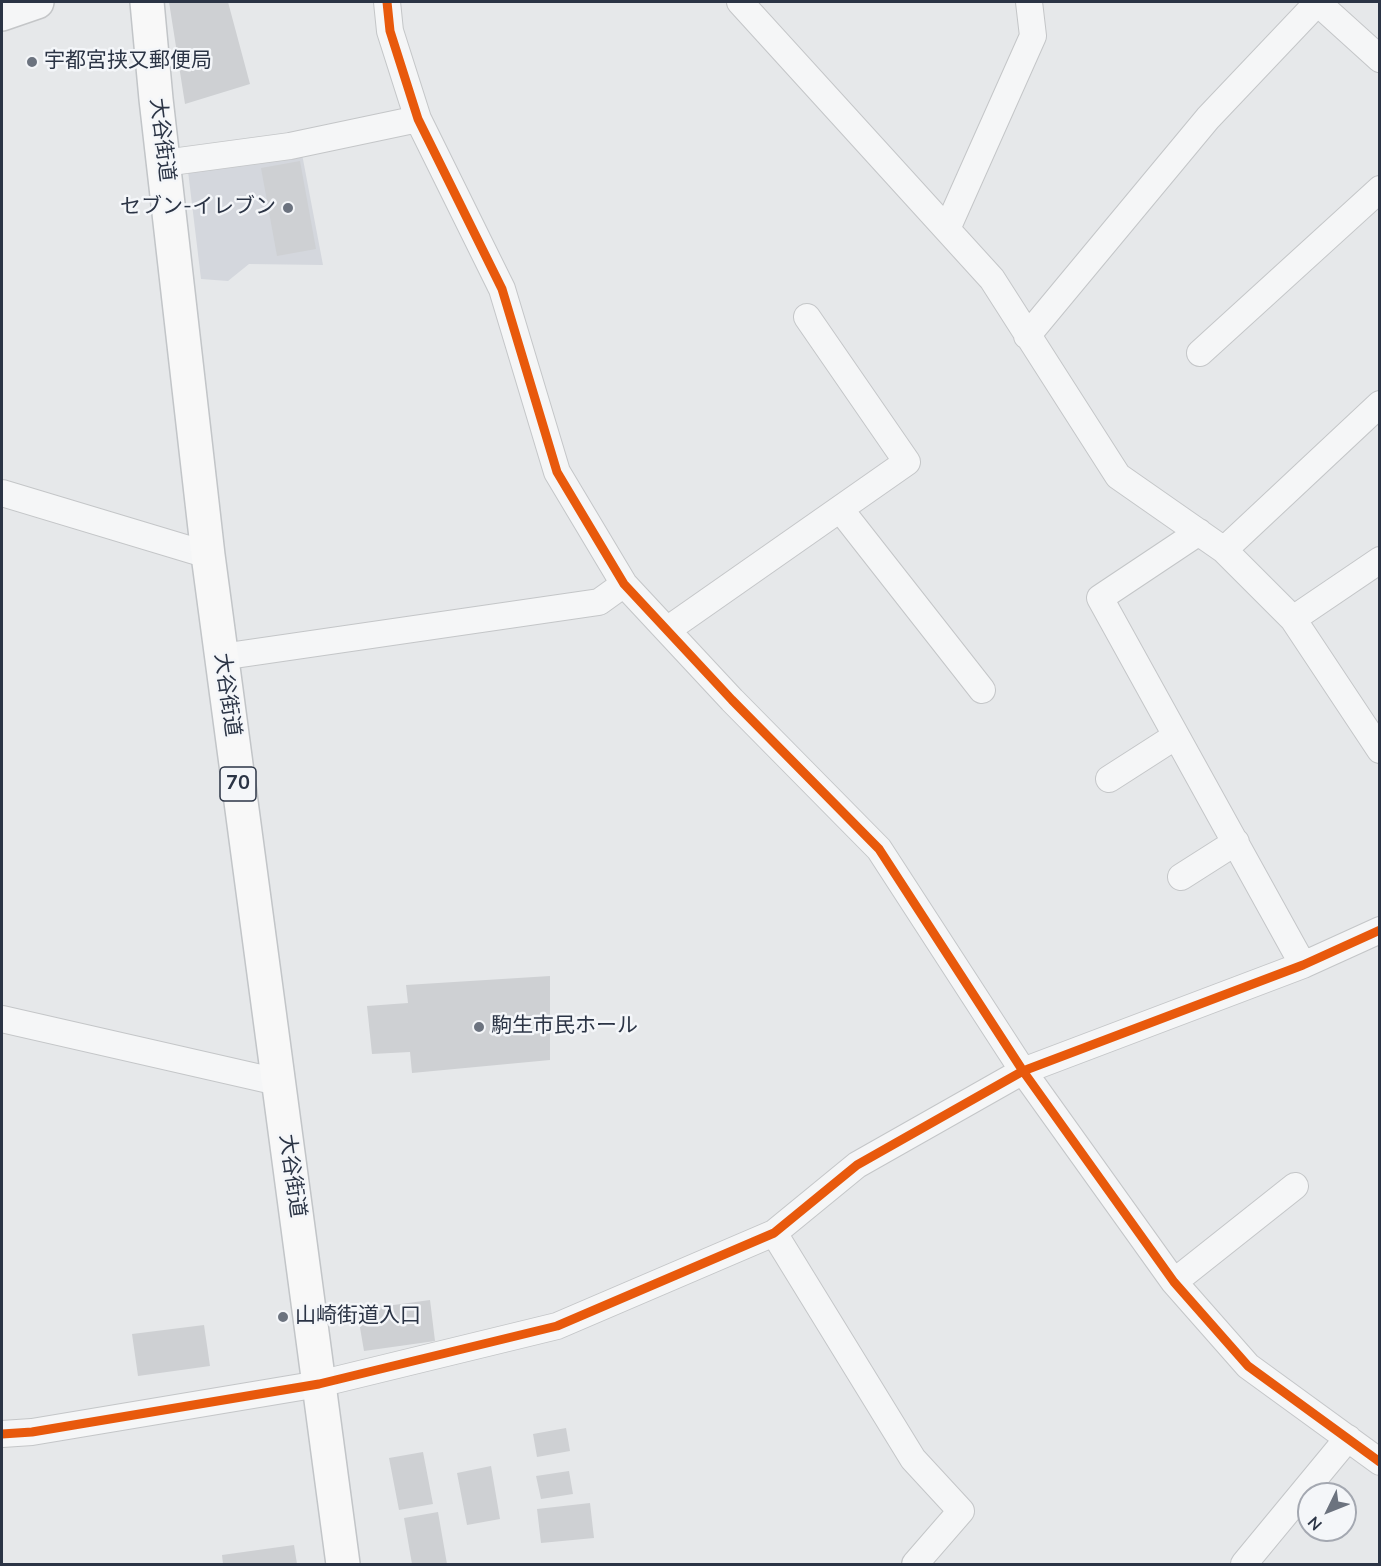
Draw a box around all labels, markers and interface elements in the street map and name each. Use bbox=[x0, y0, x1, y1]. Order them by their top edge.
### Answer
place label: 宇都宮挟又郵便局 bbox=[44, 49, 212, 75]
marker: 宇都宮挟又郵便局 bbox=[25, 55, 39, 69]
street label: 大谷街道 bbox=[143, 97, 179, 183]
place label: セブン-イレブン bbox=[120, 195, 276, 221]
marker: セブン-イレブン bbox=[281, 201, 295, 215]
street label: 大谷街道 bbox=[208, 652, 244, 738]
road number: 70 bbox=[220, 767, 256, 801]
place label: 駒生市民ホール bbox=[491, 1014, 638, 1040]
marker: 駒生市民ホール bbox=[472, 1020, 486, 1034]
street label: 大谷街道 bbox=[273, 1133, 309, 1219]
place label: 山崎街道入口 bbox=[295, 1304, 421, 1330]
marker: 山崎街道入口 bbox=[276, 1310, 290, 1324]
north arrow bbox=[1297, 1482, 1357, 1542]
text: N bbox=[1303, 1511, 1327, 1535]

